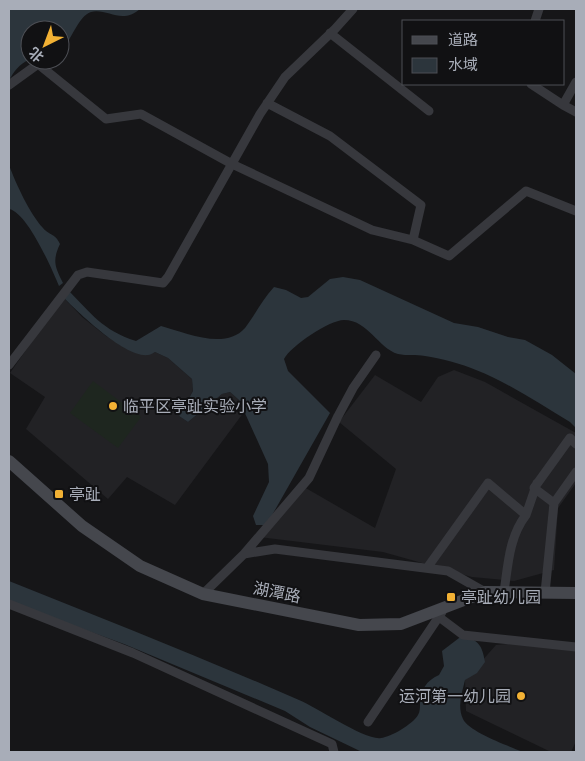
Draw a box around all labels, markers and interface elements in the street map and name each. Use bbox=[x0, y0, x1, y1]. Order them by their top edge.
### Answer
north arrow bbox=[20, 20, 70, 70]
legend bbox=[402, 20, 565, 85]
text: 道路 bbox=[448, 30, 478, 49]
text: 北 bbox=[25, 43, 48, 66]
text: 水域 bbox=[448, 55, 478, 74]
place label: 临平区亭趾实验小学 bbox=[123, 396, 267, 416]
marker: 临平区亭趾实验小学 bbox=[107, 400, 119, 412]
place label: 亭趾 bbox=[69, 484, 101, 504]
marker: 亭趾 bbox=[53, 488, 65, 500]
street label: 湖潭路 bbox=[252, 578, 302, 606]
place label: 亭趾幼儿园 bbox=[461, 587, 541, 607]
marker: 亭趾幼儿园 bbox=[445, 591, 457, 603]
place label: 运河第一幼儿园 bbox=[399, 686, 511, 706]
marker: 运河第一幼儿园 bbox=[515, 690, 527, 702]

